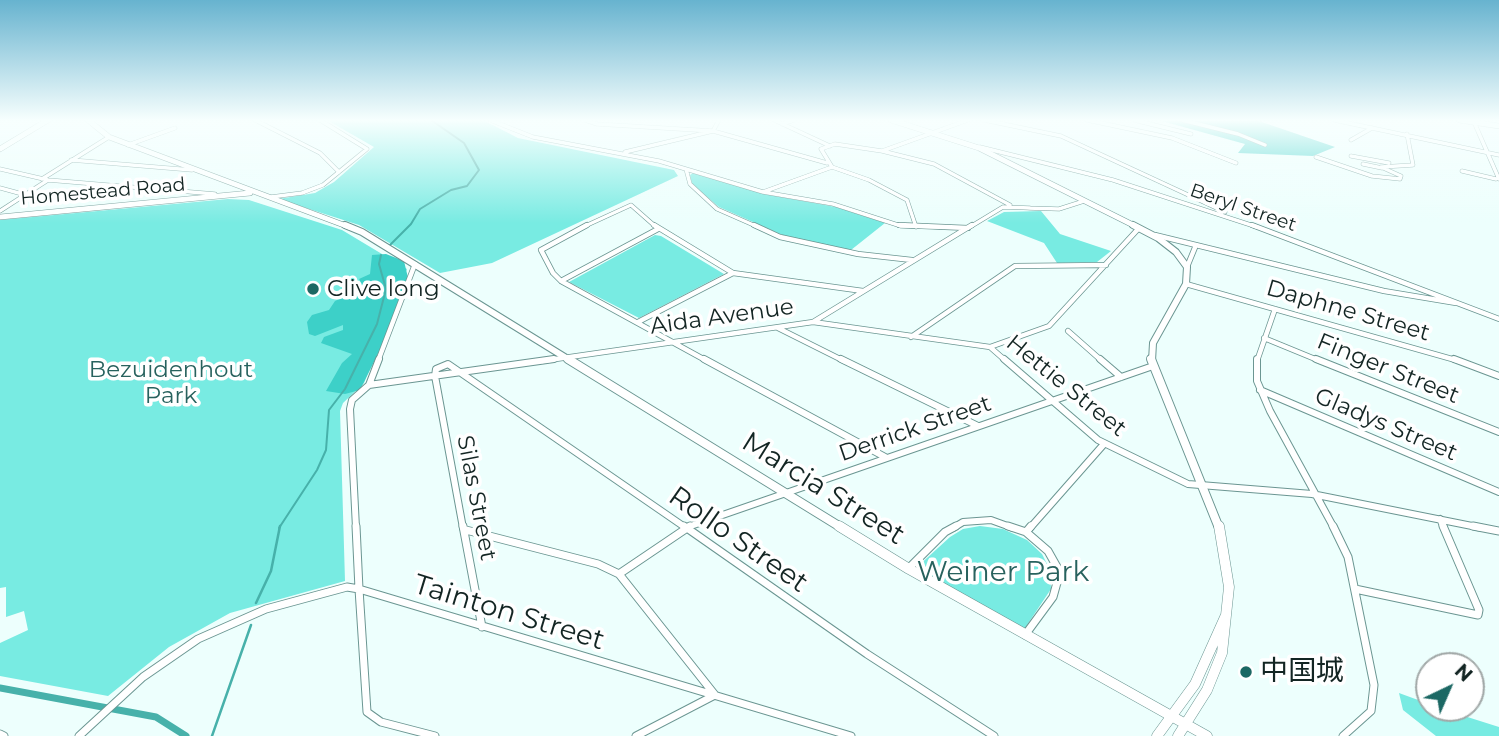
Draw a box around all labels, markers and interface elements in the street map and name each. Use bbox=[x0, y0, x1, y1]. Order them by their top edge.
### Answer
street label: Homestead Road bbox=[20, 173, 186, 211]
street label: Beryl Street bbox=[1187, 179, 1299, 237]
street label: Daphne Street bbox=[1263, 274, 1433, 348]
place label: Clive long bbox=[327, 275, 440, 303]
marker: Clive long bbox=[305, 281, 321, 297]
street label: Aida Avenue bbox=[648, 293, 796, 341]
street label: Finger Street bbox=[1313, 328, 1463, 410]
street label: Hettie Street bbox=[1000, 329, 1132, 443]
park label: Bezuidenhout Park bbox=[89, 356, 253, 410]
street label: Gladys Street bbox=[1311, 383, 1461, 467]
street label: Derrick Street bbox=[835, 390, 995, 468]
street label: Marcia Street bbox=[735, 426, 911, 552]
street label: Silas Street bbox=[450, 433, 502, 563]
street label: Rollo Street bbox=[662, 480, 814, 600]
park label: Weiner Park bbox=[917, 556, 1089, 590]
street label: Tainton Street bbox=[410, 568, 608, 658]
north arrow bbox=[1415, 652, 1485, 722]
place label: 中国城 bbox=[1260, 655, 1344, 689]
text: N bbox=[1450, 659, 1477, 687]
marker: 中国城 bbox=[1238, 664, 1254, 680]

